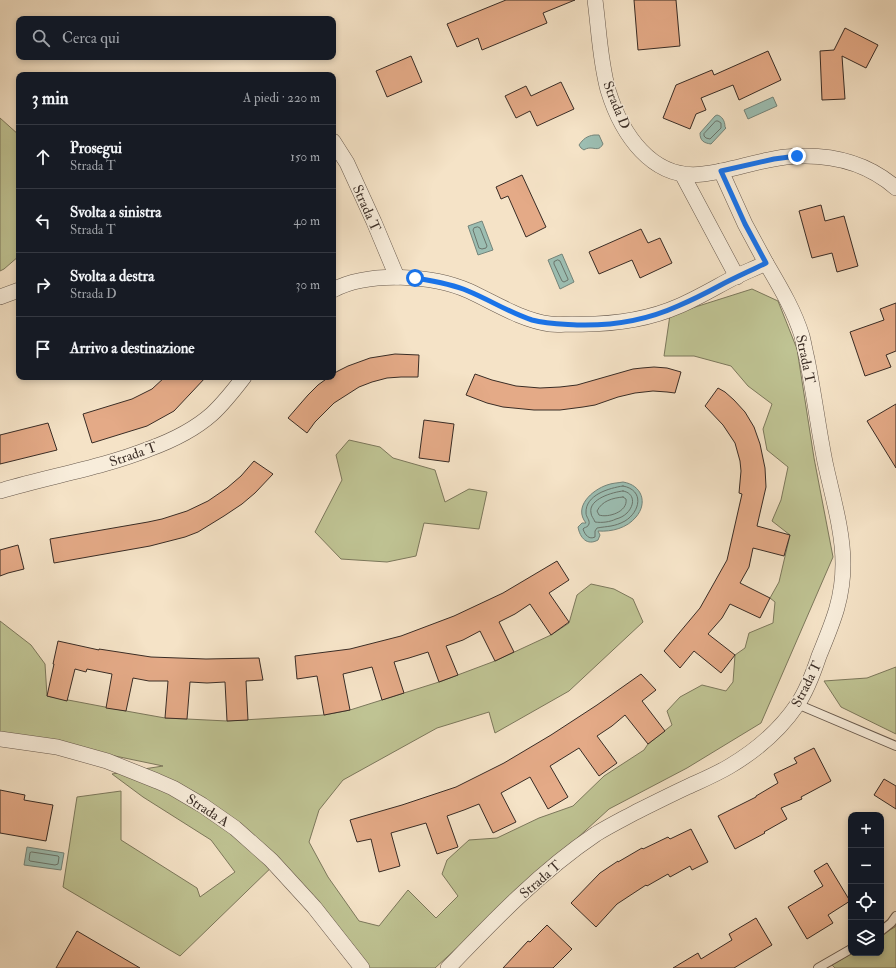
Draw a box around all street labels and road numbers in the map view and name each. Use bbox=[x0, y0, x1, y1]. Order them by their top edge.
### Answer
street label: Strada D bbox=[599, 79, 634, 132]
street label: Strada T bbox=[349, 182, 385, 235]
street label: Strada T bbox=[792, 333, 819, 386]
street label: Strada T bbox=[107, 438, 160, 471]
street label: Strada T bbox=[788, 658, 825, 710]
street label: Strada A bbox=[183, 790, 232, 831]
street label: Strada T bbox=[516, 856, 565, 902]

